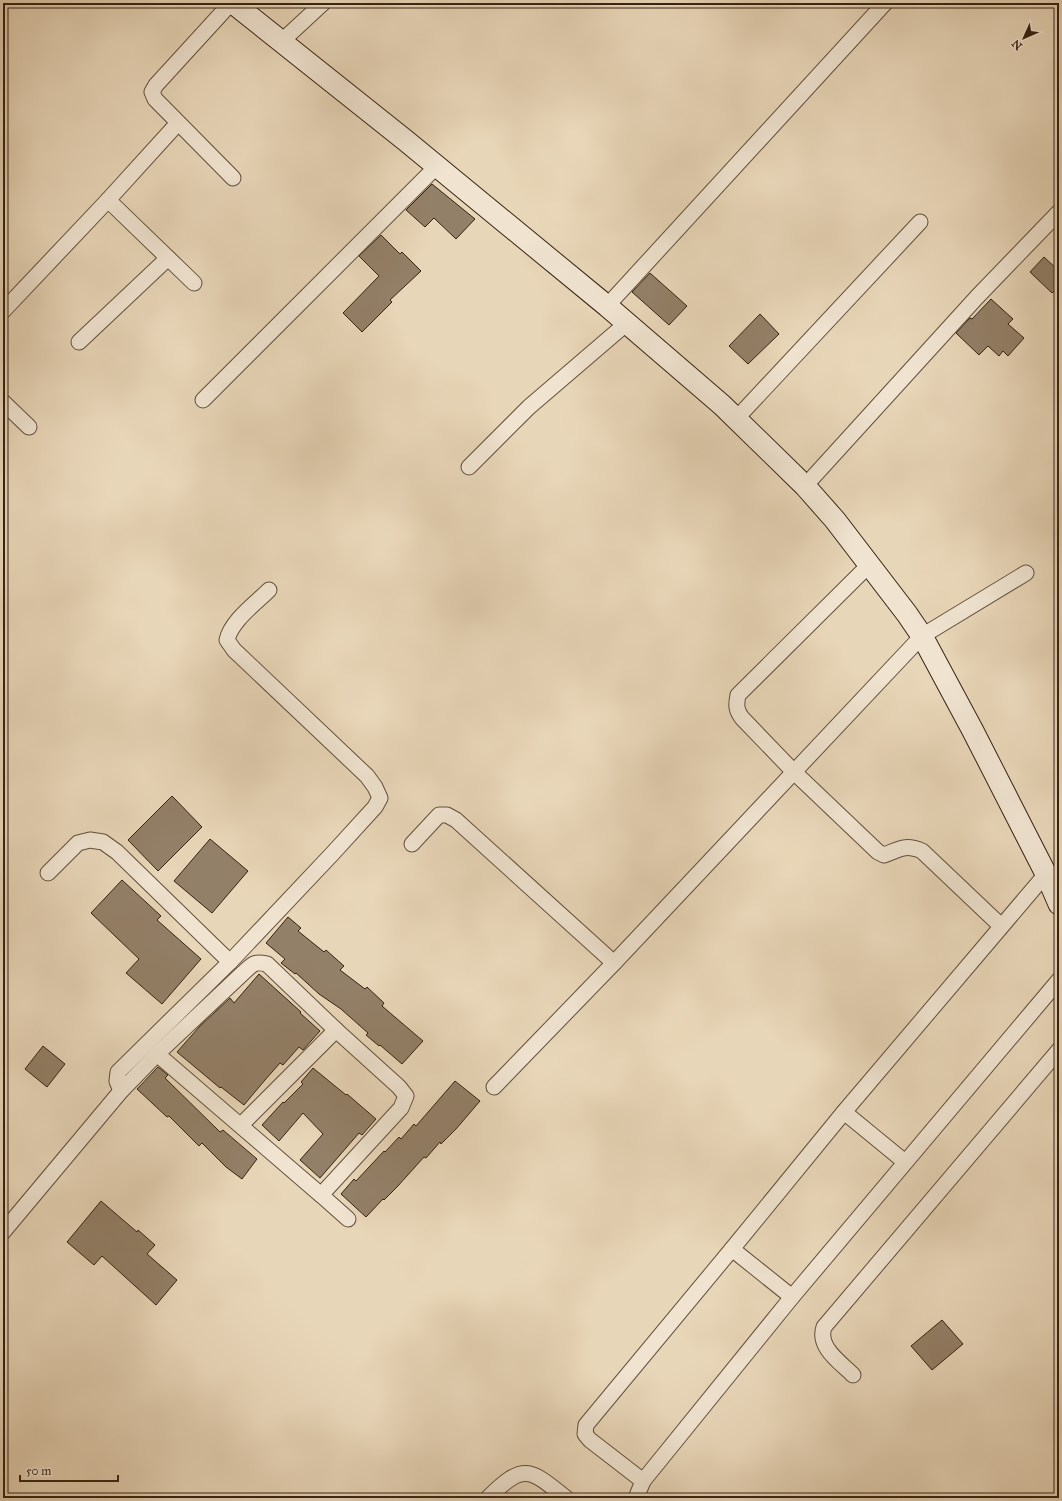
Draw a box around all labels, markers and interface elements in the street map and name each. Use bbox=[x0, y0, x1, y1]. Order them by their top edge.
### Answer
north arrow bbox=[1004, 18, 1044, 58]
text: N bbox=[1009, 36, 1025, 53]
scale bar bbox=[20, 1457, 118, 1483]
text: 50 m bbox=[26, 1464, 51, 1478]

